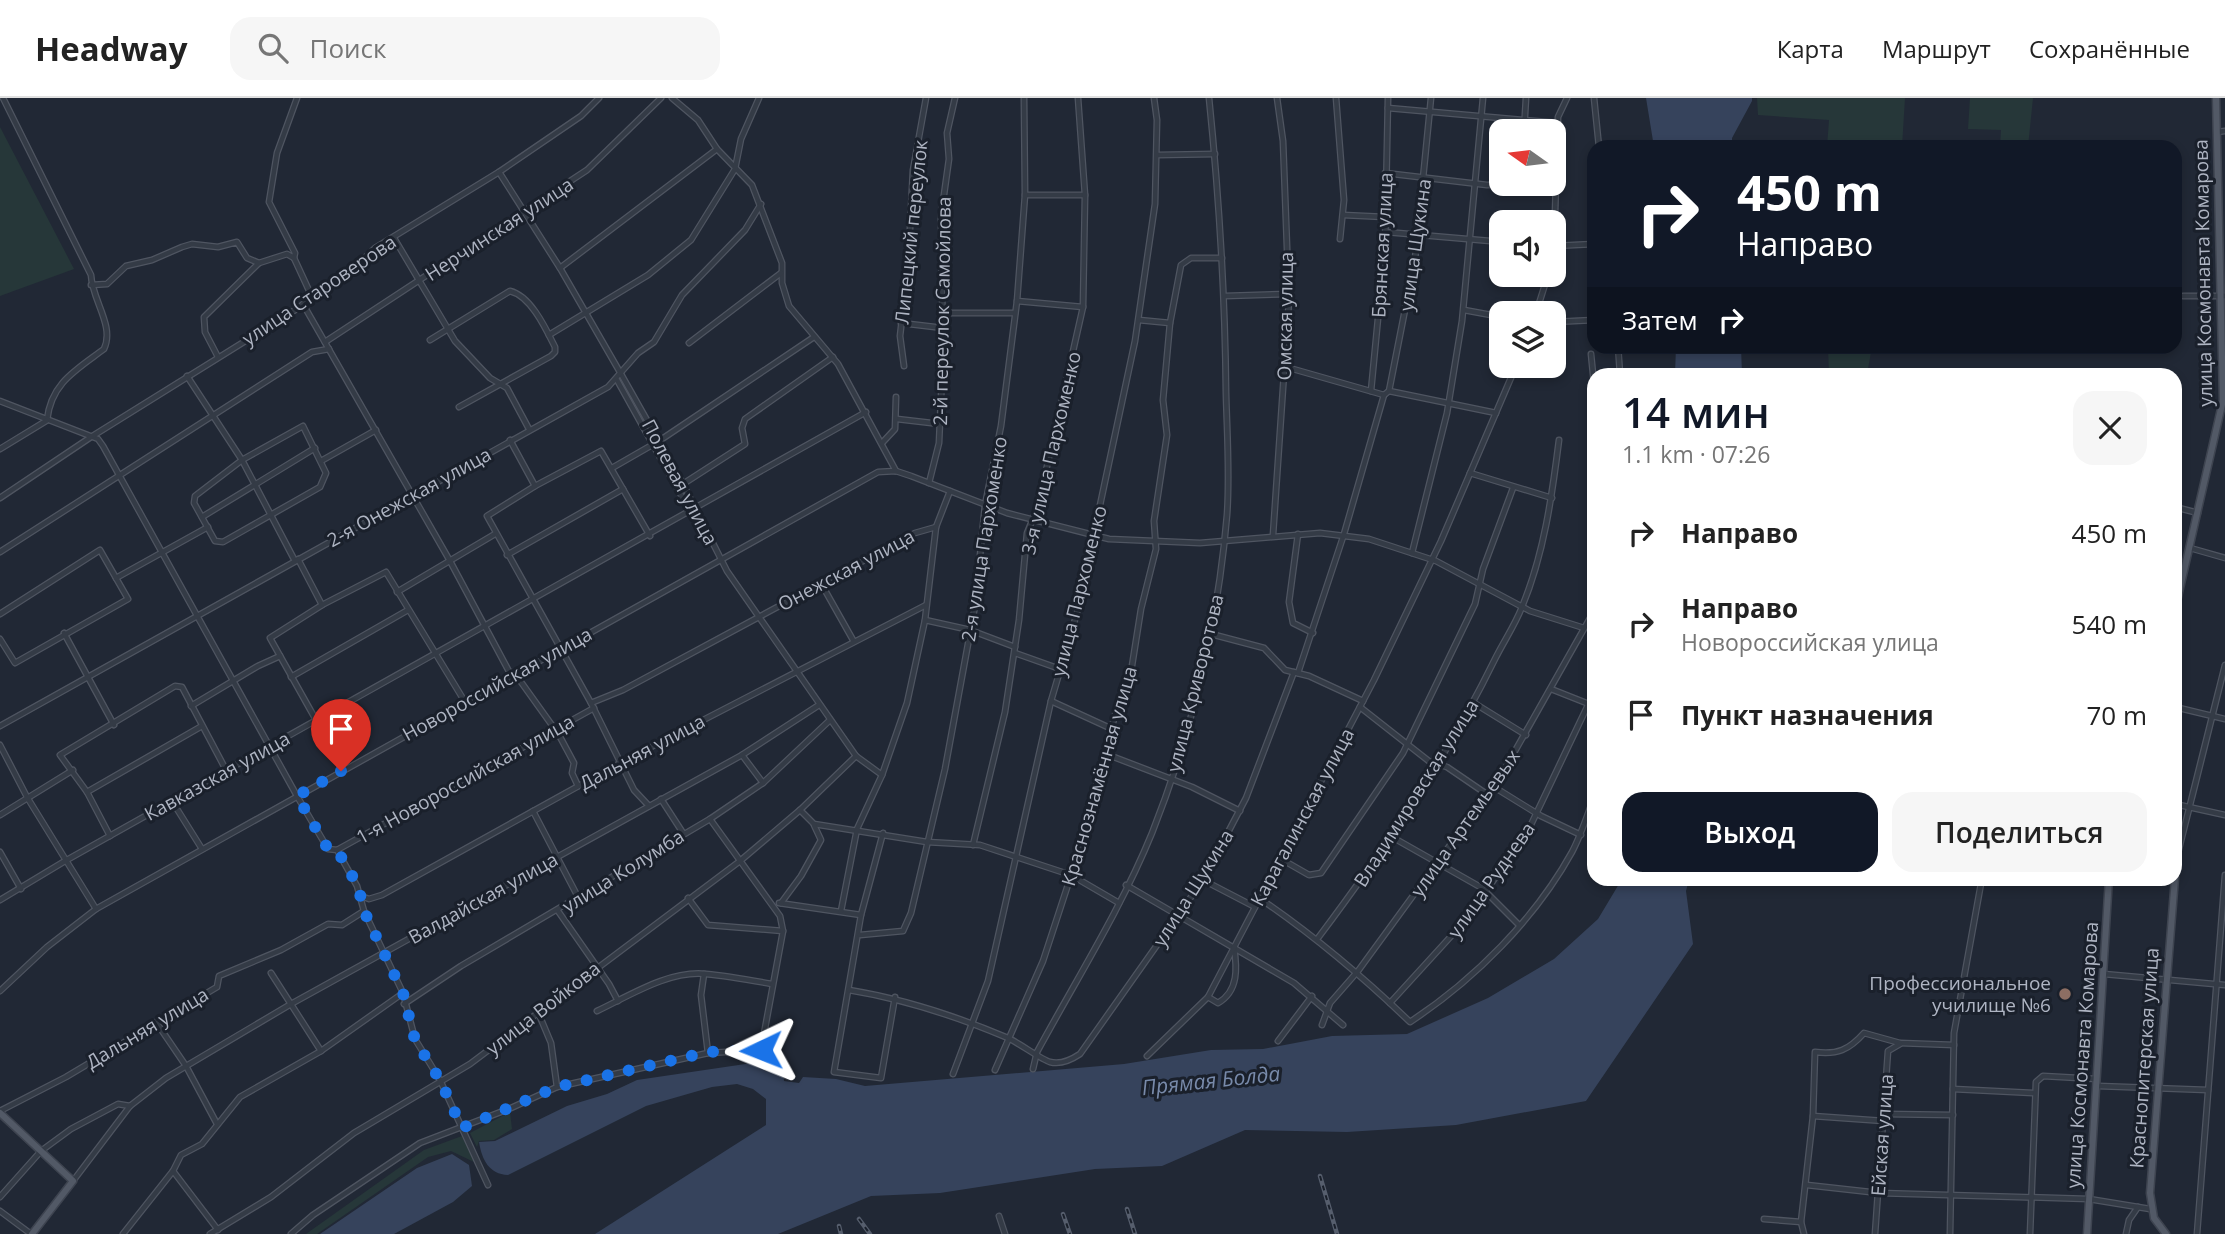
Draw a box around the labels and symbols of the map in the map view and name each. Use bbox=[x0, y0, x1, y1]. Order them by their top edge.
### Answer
north arrow bbox=[1489, 119, 1566, 196]
street label: Липецкий переулок bbox=[888, 138, 934, 325]
street label: улица Космонавта Комарова bbox=[2188, 139, 2218, 407]
street label: Нерчинская улица bbox=[420, 171, 578, 287]
street label: Брянская улица bbox=[1365, 172, 1399, 318]
street label: улица Щукина bbox=[1393, 177, 1437, 313]
street label: 2-й переулок Самойлова bbox=[927, 196, 957, 426]
street label: улица Староверова bbox=[237, 229, 401, 351]
street label: Омская улица bbox=[1271, 251, 1299, 381]
street label: 3-я улица Пархоменко bbox=[1015, 349, 1087, 557]
street label: Полевая улица bbox=[636, 415, 724, 549]
street label: 2-я улица Пархоменко bbox=[955, 434, 1013, 644]
street label: 2-я Онежская улица bbox=[322, 441, 496, 553]
street label: улица Пархоменко bbox=[1045, 503, 1113, 679]
street label: Онежская улица bbox=[773, 523, 919, 617]
street label: улица Криворотова bbox=[1160, 591, 1230, 775]
street label: Новороссийская улица bbox=[398, 621, 596, 747]
street label: Краснознамённая улица bbox=[1055, 663, 1143, 889]
street label: Владимировская улица bbox=[1348, 694, 1484, 892]
pin bbox=[311, 699, 371, 771]
street label: 1-я Новороссийская улица bbox=[351, 708, 579, 850]
street label: Дальняя улица bbox=[575, 708, 709, 796]
street label: Карагалинская улица bbox=[1244, 724, 1360, 910]
street label: Кавказская улица bbox=[140, 725, 294, 827]
street label: улица Артемьевых bbox=[1404, 744, 1526, 902]
street label: улица Руднева bbox=[1441, 817, 1541, 943]
street label: улица Колумба bbox=[557, 823, 689, 919]
street label: улица Щукина bbox=[1147, 824, 1239, 952]
street label: Валдайская улица bbox=[404, 846, 562, 950]
street label: улица Космонавта Комарова bbox=[2060, 921, 2104, 1189]
street label: Краснопитерская улица bbox=[2123, 947, 2165, 1169]
street label: улица Войкова bbox=[480, 955, 606, 1061]
place label: Профессиональное училище №6 bbox=[1869, 970, 2051, 1018]
street label: Дальняя улица bbox=[81, 981, 213, 1075]
marker: Профессиональное училище №6 bbox=[2057, 986, 2073, 1002]
position arrow bbox=[724, 1013, 798, 1087]
water label: Прямая Болда bbox=[1140, 1059, 1282, 1101]
street label: Ейская улица bbox=[1865, 1073, 1899, 1197]

